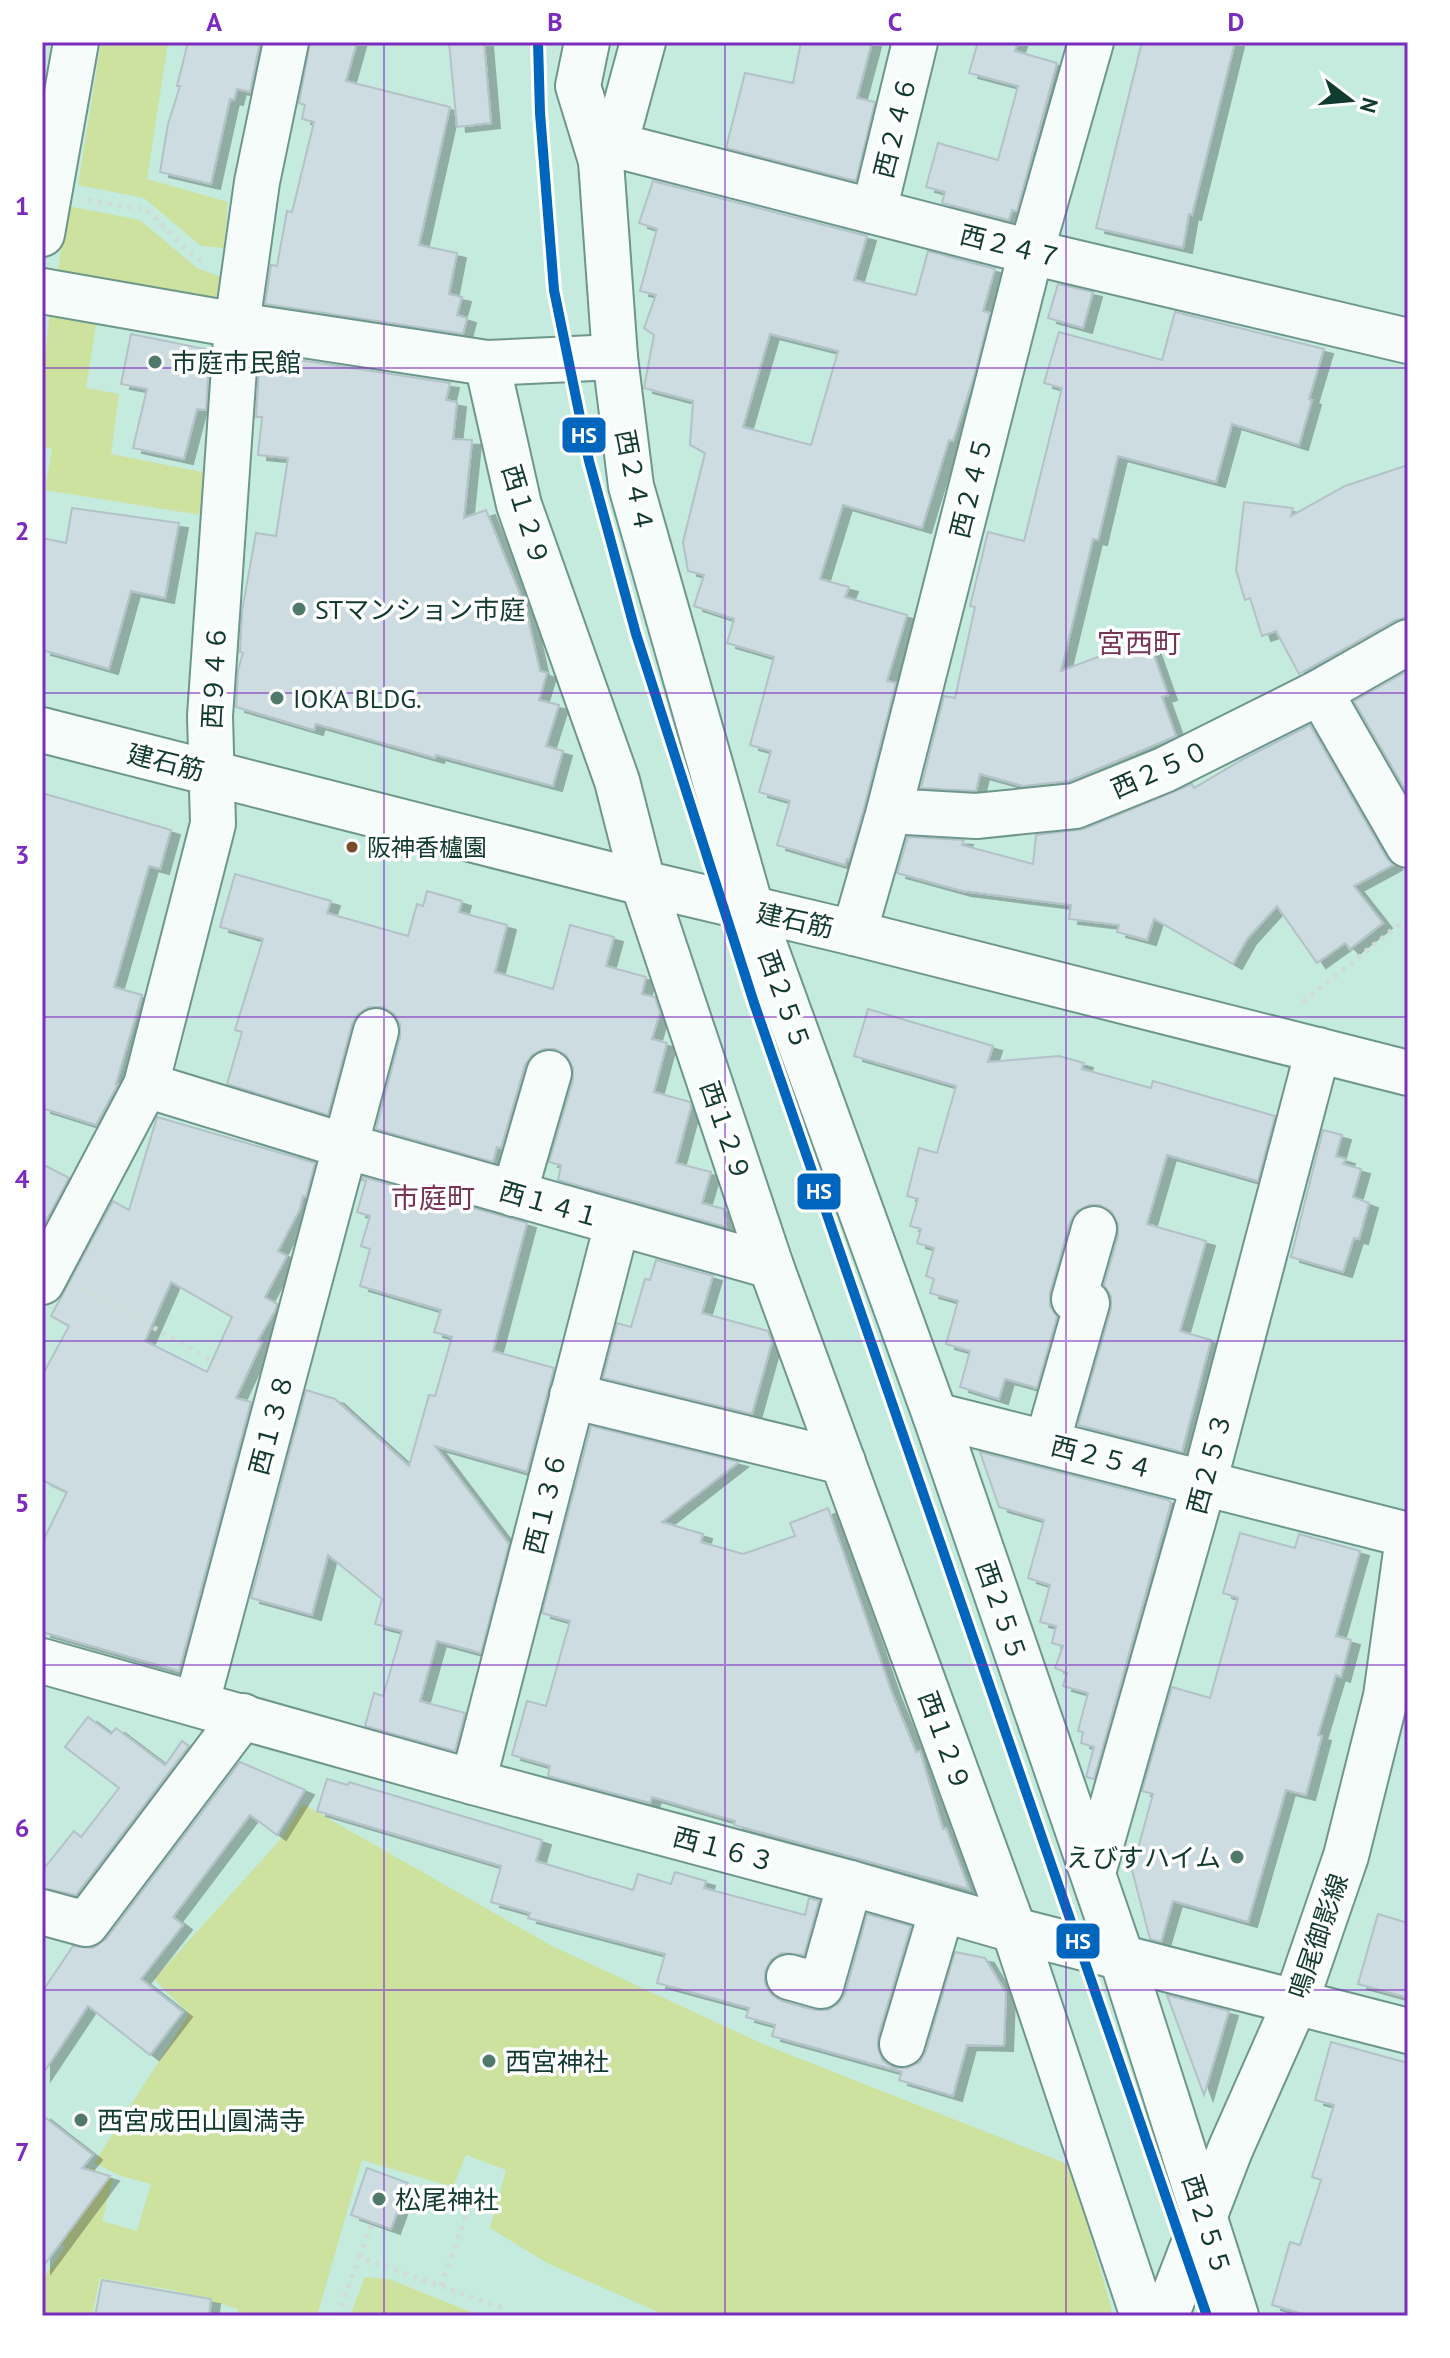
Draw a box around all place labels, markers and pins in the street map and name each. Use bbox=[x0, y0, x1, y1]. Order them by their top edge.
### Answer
place label: 市庭市民館 bbox=[171, 346, 301, 379]
marker: 市庭市民館 bbox=[146, 353, 164, 371]
place label: STマンション市庭 bbox=[315, 593, 525, 626]
marker: STマンション市庭 bbox=[290, 600, 308, 618]
place label: IOKA BLDG. bbox=[293, 682, 422, 715]
marker: IOKA BLDG. bbox=[268, 689, 286, 707]
place label: 阪神香櫨園 bbox=[367, 832, 487, 863]
marker: 阪神香櫨園 bbox=[344, 839, 360, 855]
place label: えびすハイム bbox=[1066, 1841, 1221, 1874]
marker: えびすハイム bbox=[1228, 1848, 1246, 1866]
place label: 西宮神社 bbox=[505, 2045, 609, 2078]
marker: 西宮神社 bbox=[480, 2052, 498, 2070]
place label: 西宮成田山圓満寺 bbox=[97, 2104, 305, 2137]
marker: 西宮成田山圓満寺 bbox=[72, 2111, 90, 2129]
place label: 松尾神社 bbox=[395, 2183, 499, 2216]
marker: 松尾神社 bbox=[370, 2190, 388, 2208]

